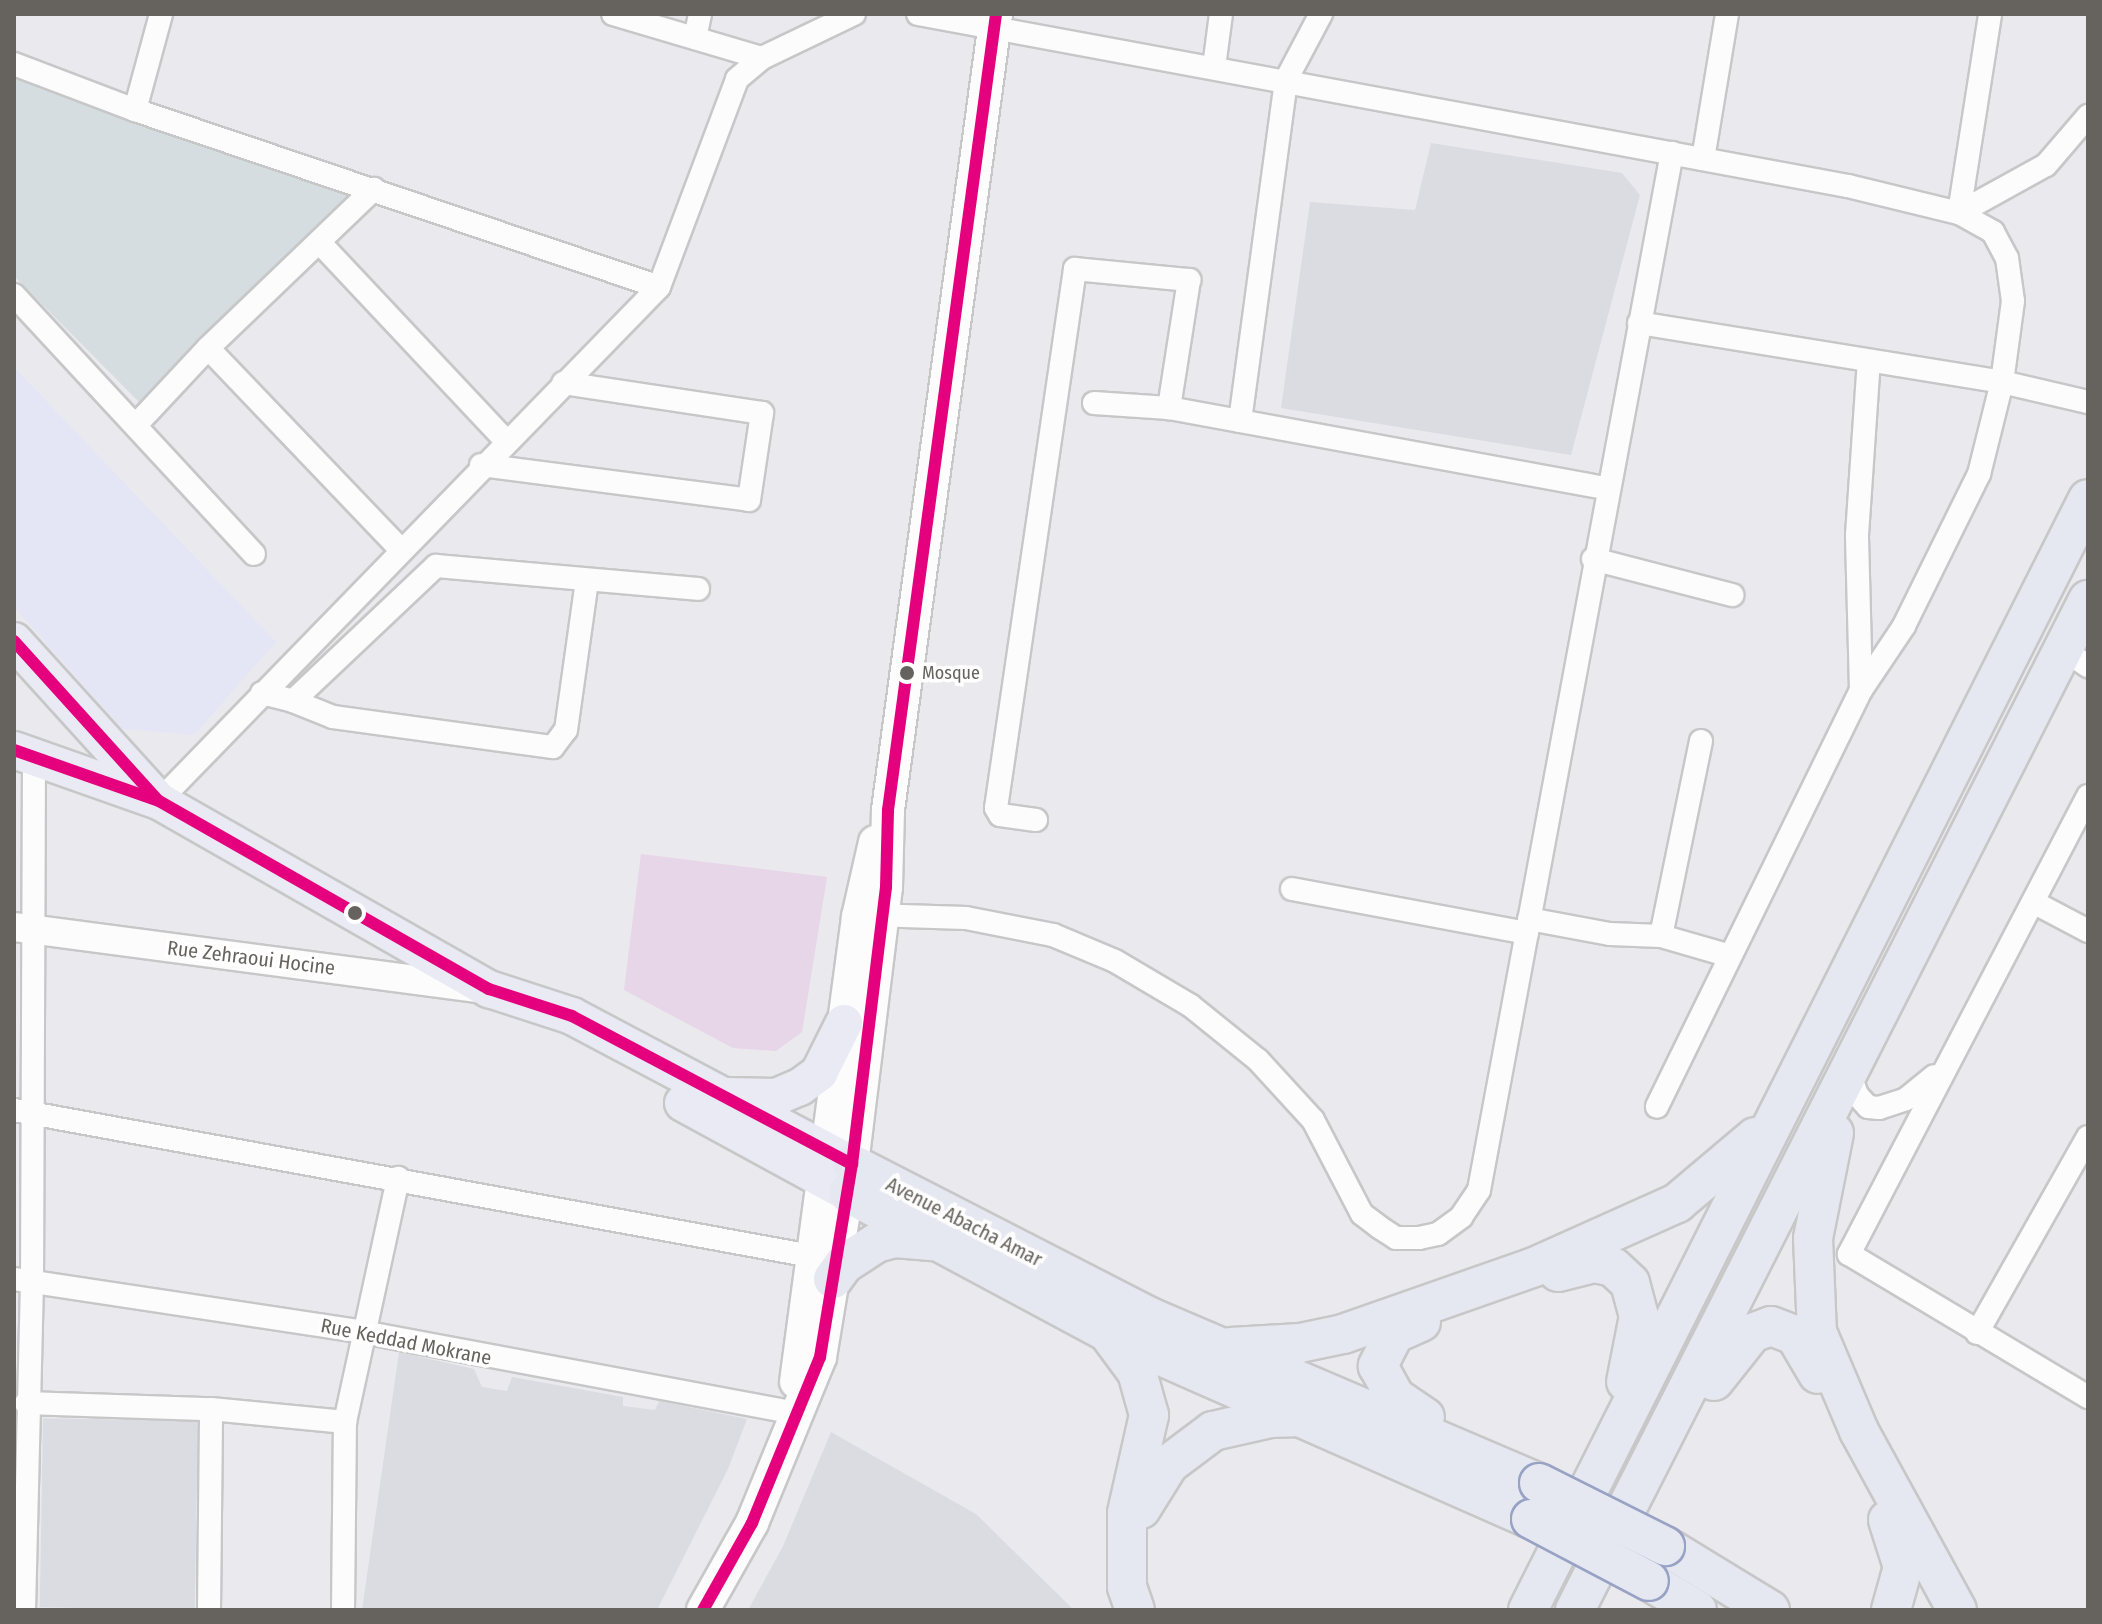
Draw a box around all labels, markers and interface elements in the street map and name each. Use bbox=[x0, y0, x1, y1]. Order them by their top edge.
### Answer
place label: Mosque bbox=[922, 662, 980, 684]
marker: Mosque bbox=[899, 665, 915, 681]
unlabelled marker bbox=[347, 905, 363, 921]
street label: Rue Zehraoui Hocine bbox=[166, 936, 336, 980]
street label: Avenue Abacha Amar bbox=[882, 1172, 1046, 1272]
street label: Rue Keddad Mokrane bbox=[319, 1314, 493, 1370]

